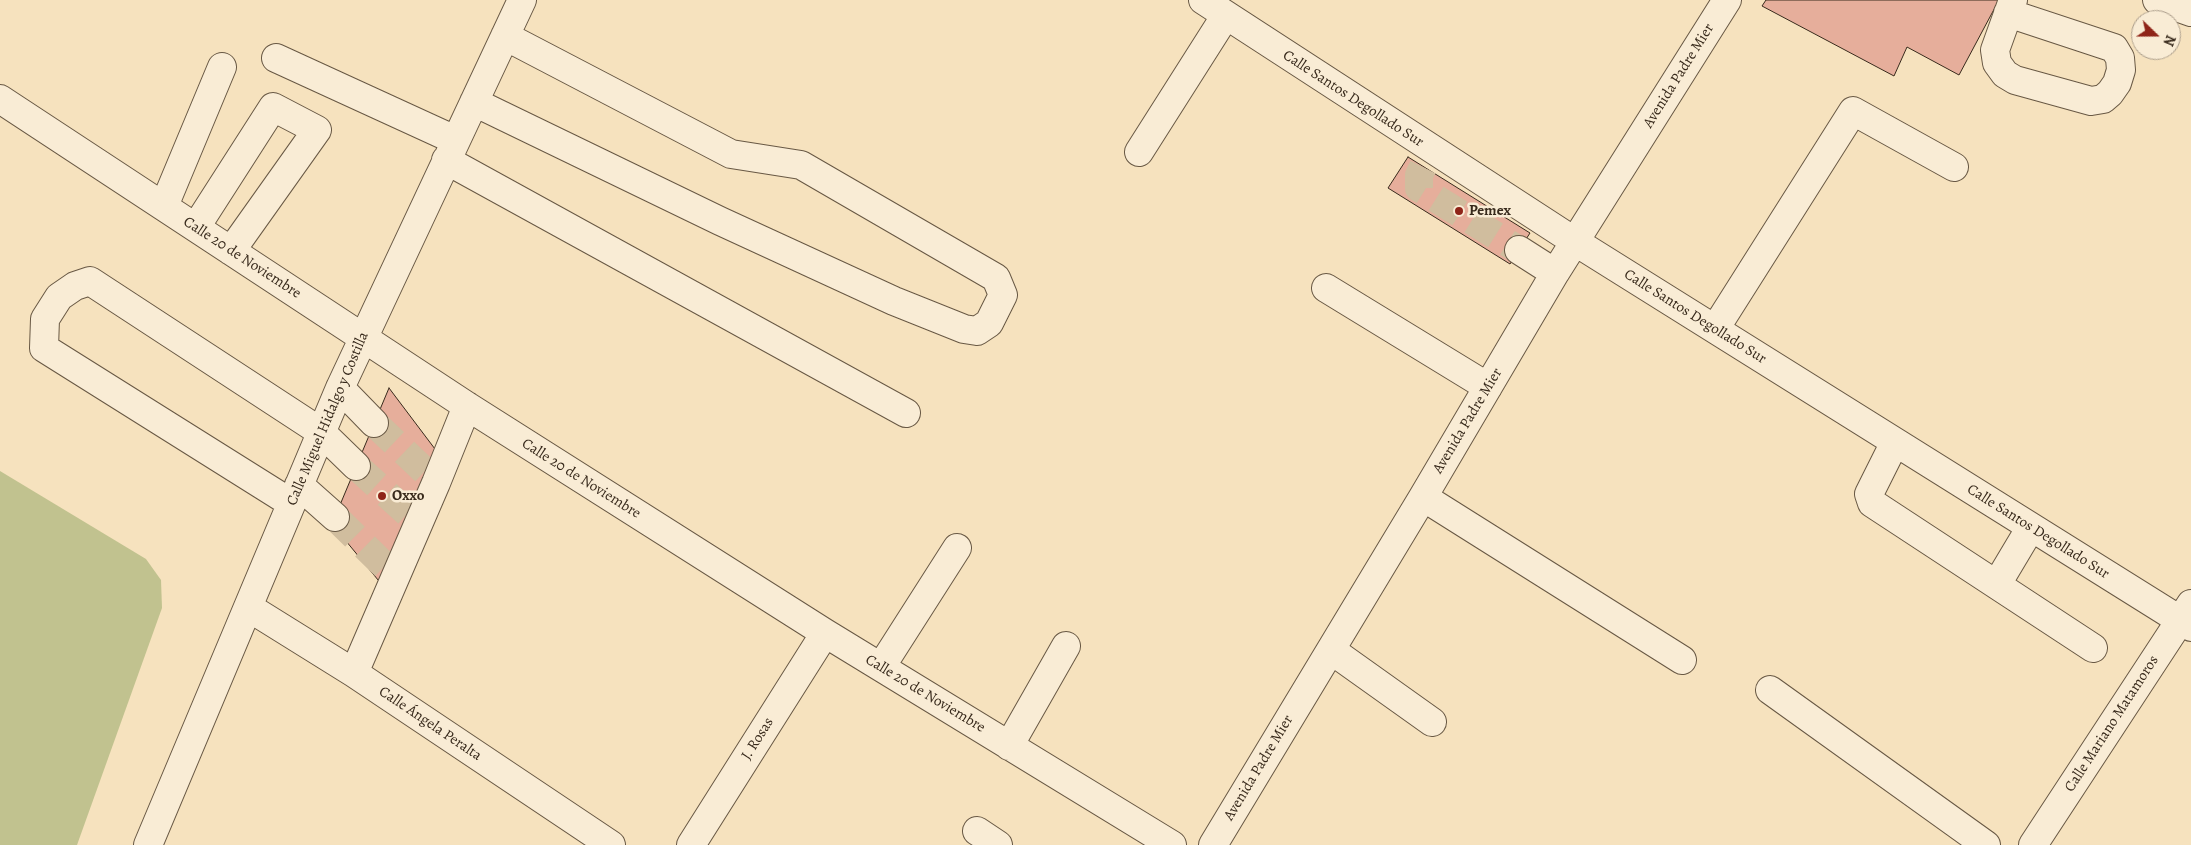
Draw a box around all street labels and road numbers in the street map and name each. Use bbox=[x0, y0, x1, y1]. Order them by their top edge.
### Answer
street label: Avenida Padre Mier bbox=[1640, 21, 1718, 131]
street label: Calle Santos Degollado Sur bbox=[1279, 47, 1427, 151]
street label: Calle 20 de Noviembre bbox=[180, 213, 304, 303]
street label: Calle Santos Degollado Sur bbox=[1621, 266, 1769, 368]
street label: Calle Miguel Hidalgo y Costilla bbox=[283, 329, 373, 509]
street label: Avenida Padre Mier bbox=[1429, 365, 1507, 477]
street label: Calle 20 de Noviembre bbox=[518, 435, 644, 523]
street label: Calle Santos Degollado Sur bbox=[1964, 481, 2112, 583]
street label: Calle 20 de Noviembre bbox=[862, 651, 988, 737]
street label: Calle Mariano Matamoros bbox=[2061, 652, 2163, 796]
street label: Calle Ángela Peralta bbox=[375, 683, 485, 765]
street label: Avenida Padre Mier bbox=[1220, 712, 1298, 824]
street label: J. Rosas bbox=[738, 714, 778, 764]

